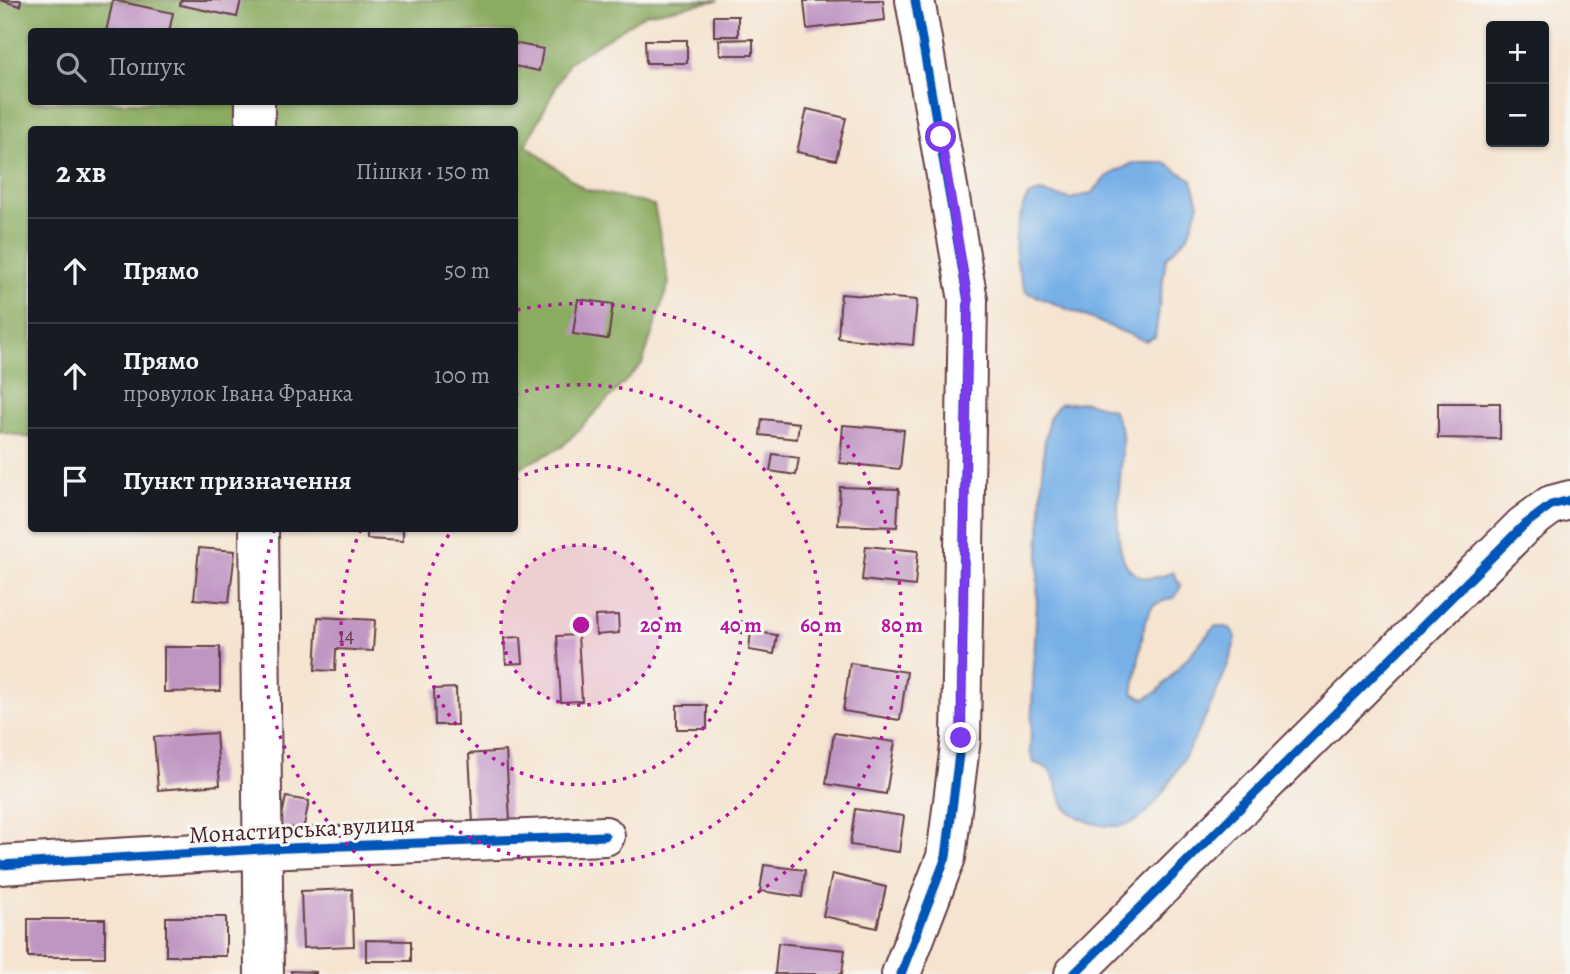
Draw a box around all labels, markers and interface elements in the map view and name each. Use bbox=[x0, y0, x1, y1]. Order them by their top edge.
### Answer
map controls bbox=[1486, 21, 1549, 147]
button: + bbox=[1486, 21, 1549, 84]
search box bbox=[28, 28, 518, 105]
icon: search bbox=[52, 48, 90, 86]
text: Пошук bbox=[108, 49, 186, 84]
button: − bbox=[1486, 84, 1549, 147]
route start bbox=[925, 121, 956, 152]
text: 2 хв bbox=[56, 152, 106, 192]
text: Пішки · 150 m bbox=[356, 156, 490, 187]
icon: ahead bbox=[56, 252, 94, 290]
text: Прямо bbox=[123, 253, 199, 288]
text: 50 m bbox=[444, 255, 490, 286]
text: Прямо bbox=[123, 343, 199, 378]
icon: ahead bbox=[56, 357, 94, 395]
text: 100 m bbox=[434, 360, 490, 391]
text: провулок Івана Франка bbox=[123, 378, 353, 409]
icon: arrive bbox=[56, 462, 94, 500]
text: Пункт призначення bbox=[123, 463, 352, 498]
text: 20 m bbox=[640, 611, 682, 639]
text: 40 m bbox=[720, 611, 762, 639]
text: 60 m bbox=[800, 611, 842, 639]
text: 80 m bbox=[881, 611, 923, 639]
centre of rings bbox=[569, 613, 593, 637]
house number: 14 bbox=[338, 621, 354, 649]
route end bbox=[945, 722, 976, 753]
street label: Монастирська вулиця bbox=[188, 807, 416, 851]

